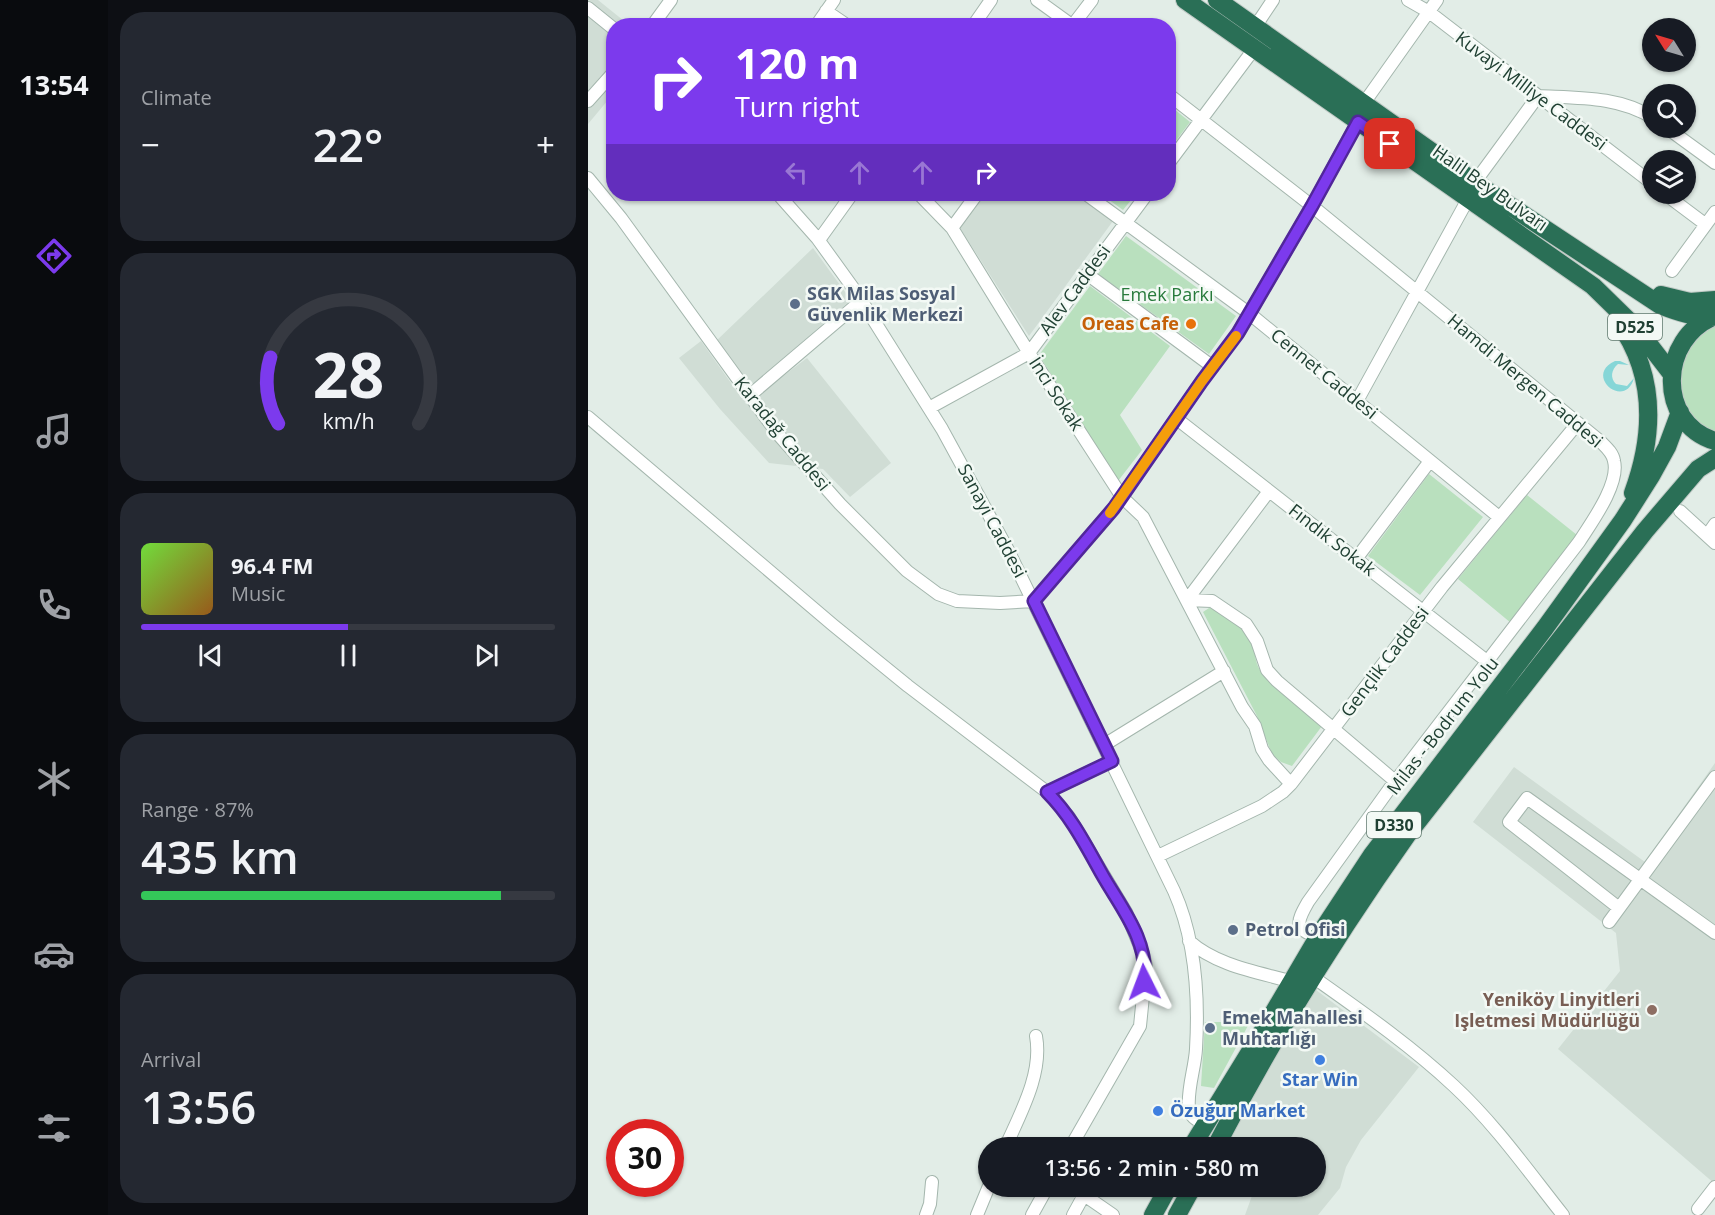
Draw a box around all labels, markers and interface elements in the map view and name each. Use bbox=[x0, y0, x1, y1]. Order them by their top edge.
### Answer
north arrow bbox=[1642, 18, 1696, 72]
map controls bbox=[1642, 18, 1696, 204]
street label: Kuvayi Milliye Caddesi bbox=[1451, 25, 1612, 155]
text: 120 m bbox=[735, 34, 859, 91]
icon: right bbox=[636, 42, 714, 120]
text: 13:54 bbox=[19, 66, 89, 103]
text: Climate bbox=[141, 84, 212, 111]
button: search bbox=[1642, 84, 1696, 138]
text: Turn right bbox=[735, 88, 860, 125]
text: 22° bbox=[313, 114, 383, 175]
pin bbox=[1364, 118, 1415, 169]
text: − bbox=[141, 122, 160, 167]
text: + bbox=[536, 122, 555, 167]
icon: arrive bbox=[1373, 127, 1406, 160]
street label: Halil Bey Bulvarı bbox=[1428, 139, 1553, 236]
button: layers bbox=[1642, 150, 1696, 204]
icon: left bbox=[780, 156, 813, 189]
icon: ahead bbox=[843, 156, 876, 189]
icon: ahead bbox=[906, 156, 939, 189]
icon: right bbox=[969, 156, 1002, 189]
icon: directions bbox=[33, 235, 75, 277]
street label: Alev Caddesi bbox=[1033, 239, 1115, 339]
place label: SGK Milas Sosyal Güvenlik Merkezi bbox=[807, 281, 963, 326]
park label: Emek Parkı bbox=[1120, 282, 1214, 306]
marker: SGK Milas Sosyal Güvenlik Merkezi bbox=[788, 297, 802, 311]
street label: Hamdi Mergen Caddesi bbox=[1443, 308, 1608, 452]
place label: Oreas Cafe bbox=[1081, 311, 1179, 335]
road number: D525 bbox=[1608, 314, 1662, 340]
marker: Oreas Cafe bbox=[1184, 317, 1198, 331]
street label: Cennet Caddesi bbox=[1266, 323, 1383, 424]
text: 28 bbox=[312, 331, 384, 416]
street label: İnci Sokak bbox=[1024, 352, 1090, 435]
street label: Karadağ Caddesi bbox=[729, 371, 836, 495]
text: km/h bbox=[322, 406, 374, 435]
icon: music bbox=[33, 410, 75, 452]
street label: Sanayi Caddesi bbox=[953, 459, 1033, 582]
street label: Fındık Sokak bbox=[1284, 498, 1381, 581]
text: 96.4 FM bbox=[231, 550, 314, 580]
text: Music bbox=[231, 580, 285, 607]
icon: phone bbox=[33, 584, 75, 626]
street label: Gençlik Caddesi bbox=[1335, 601, 1434, 722]
icon: previous bbox=[194, 639, 227, 672]
icon: pause bbox=[332, 639, 365, 672]
icon: next bbox=[470, 639, 503, 672]
street label: Milas - Bodrum Yolu bbox=[1381, 652, 1504, 799]
icon: climate bbox=[33, 758, 75, 800]
text: Range · 87% bbox=[141, 796, 254, 823]
road number: D330 bbox=[1367, 812, 1421, 838]
text: 435 km bbox=[141, 826, 299, 887]
place label: Petrol Ofisi bbox=[1245, 917, 1345, 941]
marker: Petrol Ofisi bbox=[1226, 923, 1240, 937]
icon: car bbox=[33, 933, 75, 975]
position arrow bbox=[1112, 950, 1176, 1014]
place label: Yeniköy Linyitleri Işletmesi Müdürlüğü bbox=[1454, 987, 1640, 1032]
marker: Yeniköy Linyitleri Işletmesi Müdürlüğü bbox=[1645, 1003, 1659, 1017]
place label: Emek Mahallesi Muhtarlığı bbox=[1222, 1005, 1363, 1050]
marker: Emek Mahallesi Muhtarlığı bbox=[1203, 1021, 1217, 1035]
text: Arrival bbox=[141, 1046, 201, 1073]
marker: Star Win bbox=[1313, 1053, 1327, 1067]
place label: Star Win bbox=[1282, 1067, 1358, 1091]
text: 13:56 bbox=[141, 1076, 256, 1137]
place label: Özuğur Market bbox=[1170, 1098, 1306, 1122]
marker: Özuğur Market bbox=[1151, 1104, 1165, 1118]
icon: filters bbox=[33, 1107, 75, 1149]
speed limit sign: 30 bbox=[606, 1119, 684, 1197]
text: 13:56 · 2 min · 580 m bbox=[1044, 1152, 1260, 1182]

